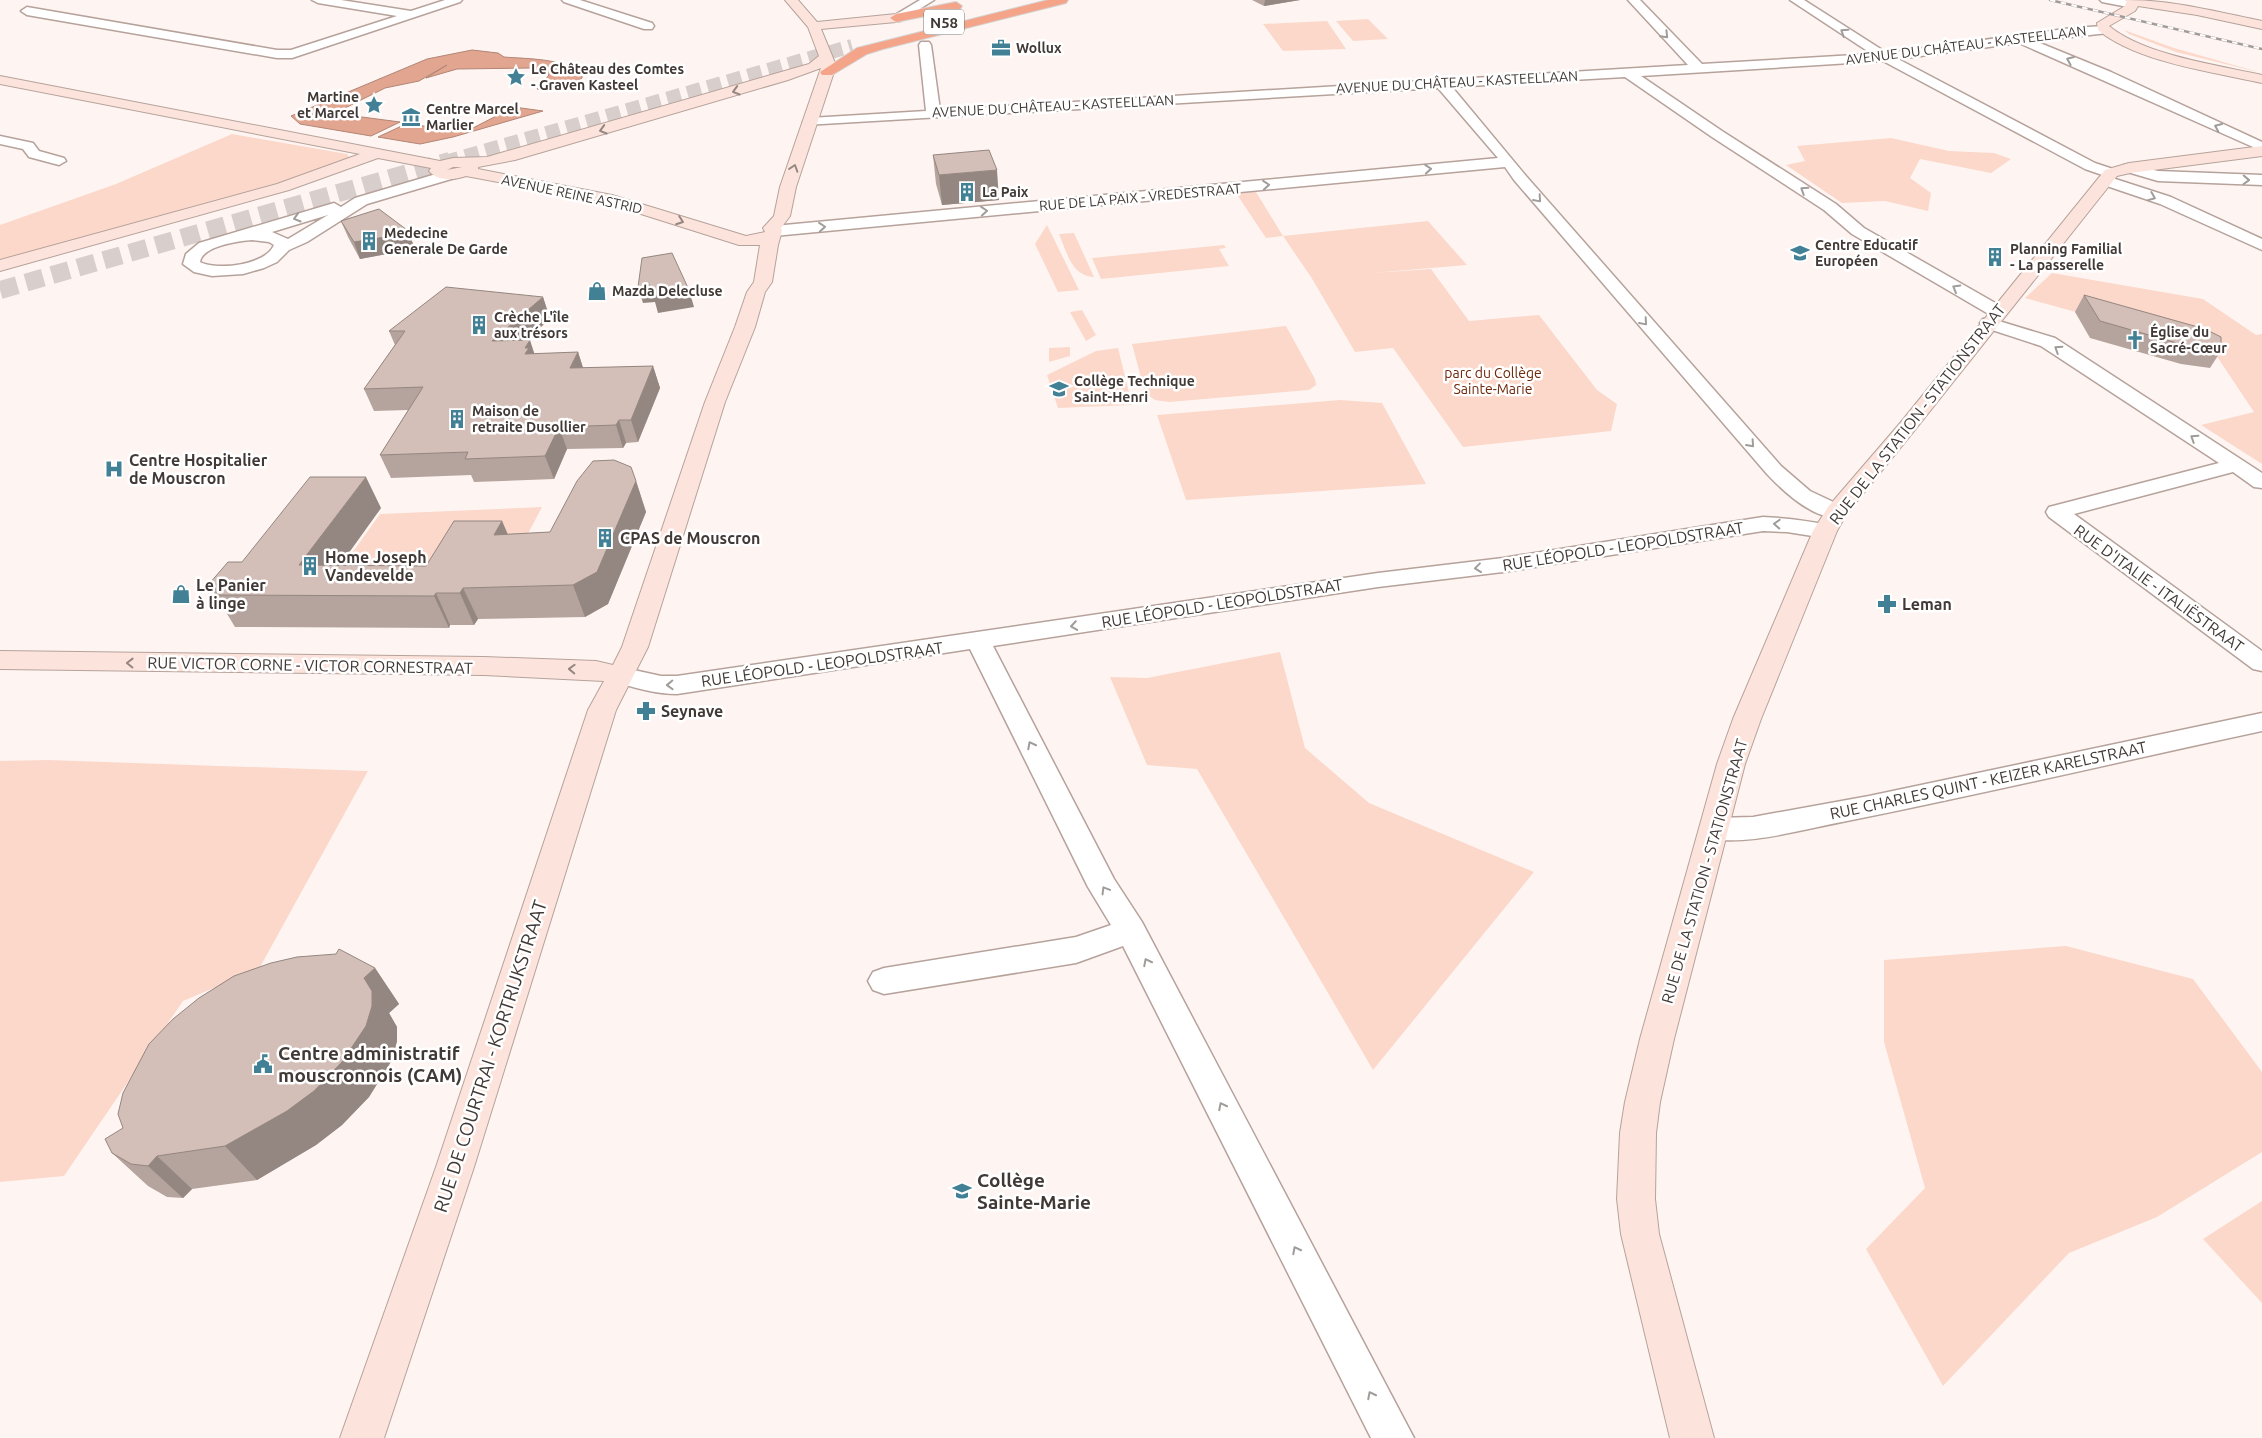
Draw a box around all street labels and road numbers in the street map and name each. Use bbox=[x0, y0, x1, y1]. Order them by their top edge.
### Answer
road number: N58 bbox=[924, 10, 964, 34]
street label: AVENUE DU CHÂTEAU - KASTEELLAAN bbox=[1845, 21, 2087, 68]
street label: AVENUE DU CHÂTEAU - KASTEELLAAN bbox=[1335, 67, 1578, 96]
street label: AVENUE DU CHÂTEAU - KASTEELLAAN bbox=[931, 91, 1174, 120]
street label: AVENUE REINE ASTRID bbox=[500, 171, 644, 217]
street label: RUE DE LA PAIX - VREDESTRAAT bbox=[1038, 180, 1242, 214]
street label: RUE DE LA STATION - STATIONSTRAAT bbox=[1825, 300, 2009, 528]
street label: RUE LÉOPOLD - LEOPOLDSTRAAT bbox=[1501, 516, 1745, 574]
street label: RUE D'ITALIE - ITALIËSTRAAT bbox=[2071, 520, 2247, 656]
street label: RUE LÉOPOLD - LEOPOLDSTRAAT bbox=[1100, 573, 1344, 631]
street label: RUE LÉOPOLD - LEOPOLDSTRAAT bbox=[700, 636, 944, 690]
street label: RUE VICTOR CORNE - VICTOR CORNESTRAAT bbox=[147, 653, 473, 677]
street label: RUE DE LA STATION - STATIONSTRAAT bbox=[1658, 736, 1751, 1005]
street label: RUE CHARLES QUINT - KEIZER KARELSTRAAT bbox=[1828, 738, 2148, 822]
street label: RUE DE COURTRAI - KORTRIJKSTRAAT bbox=[429, 897, 551, 1215]

